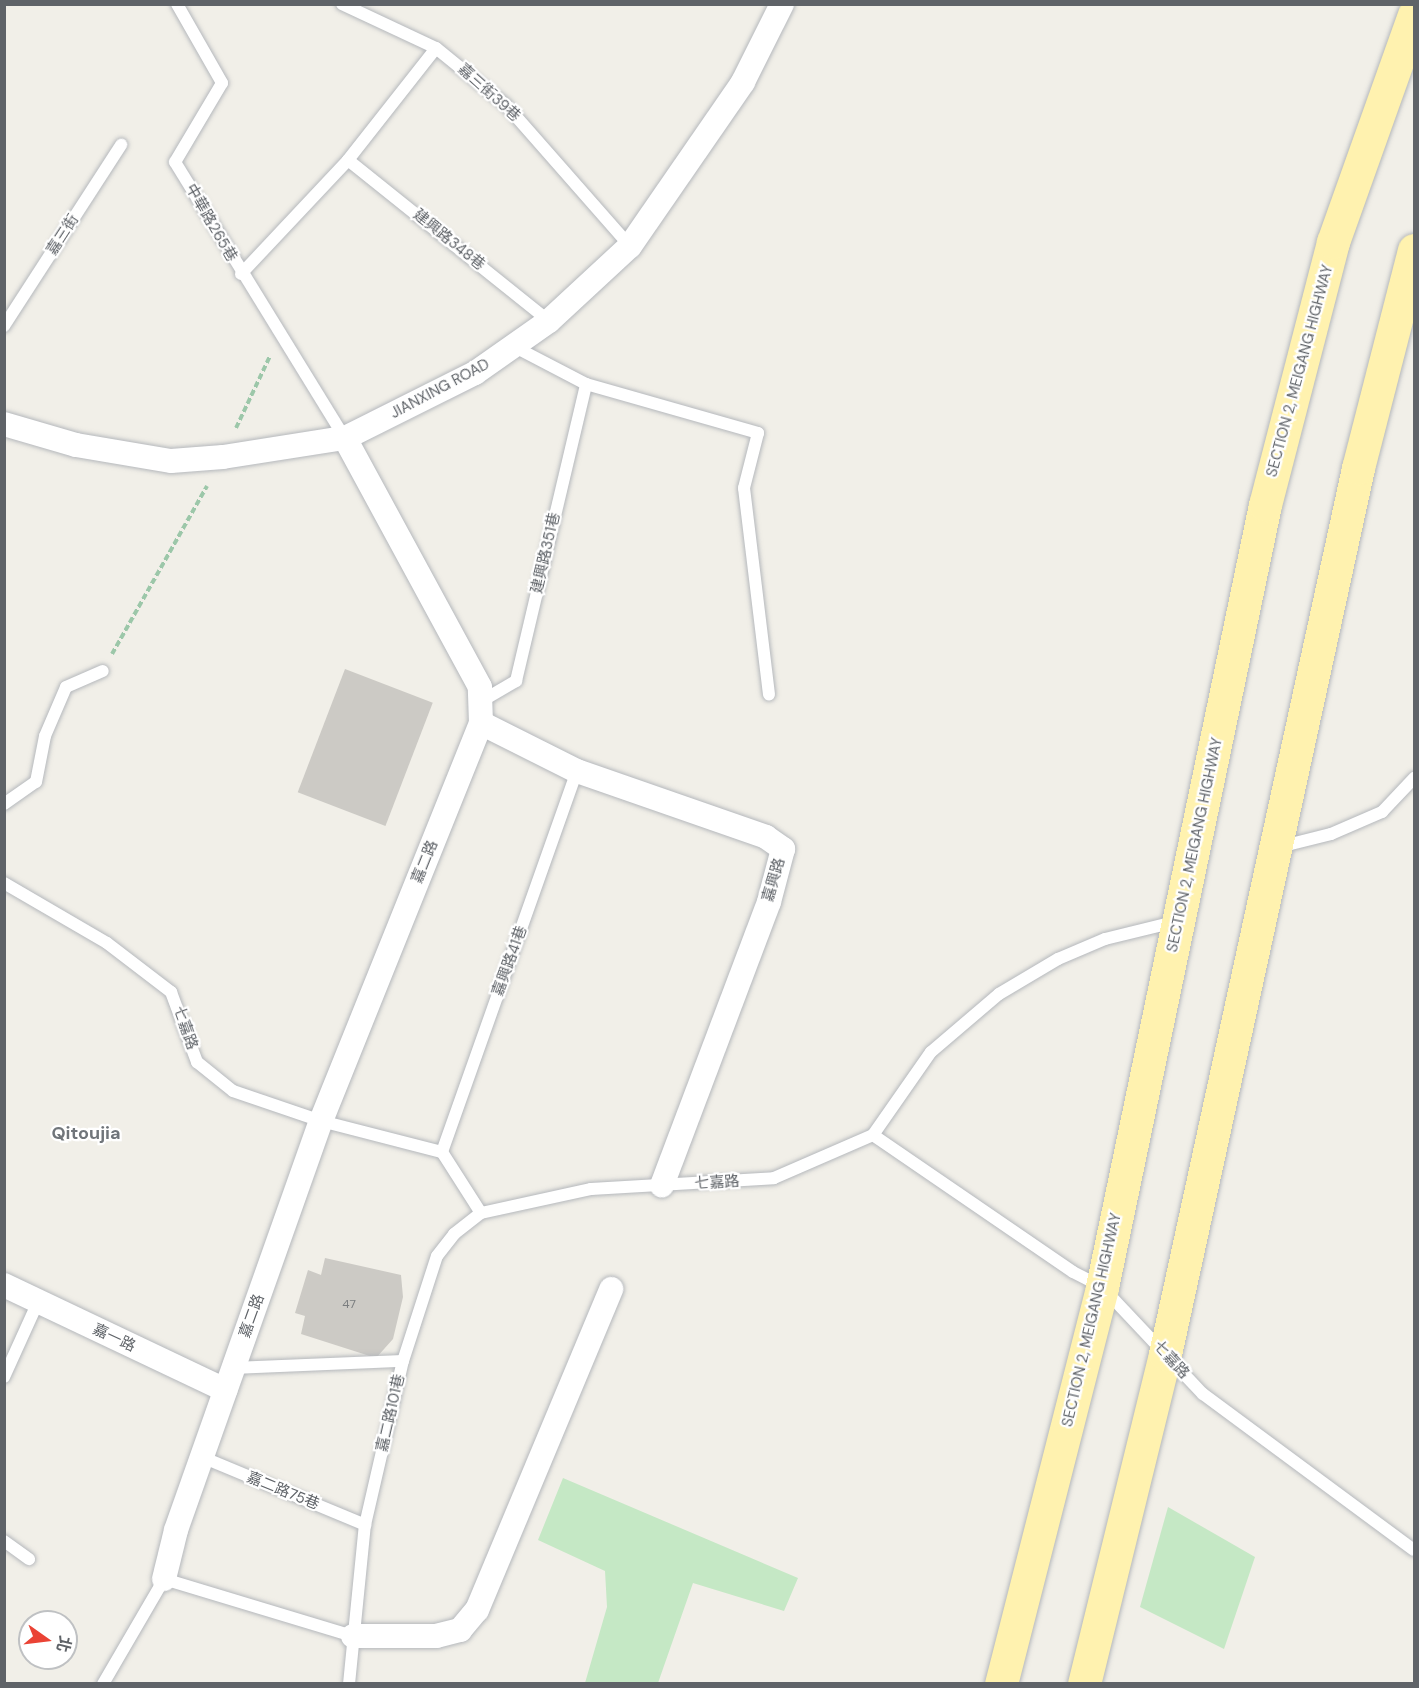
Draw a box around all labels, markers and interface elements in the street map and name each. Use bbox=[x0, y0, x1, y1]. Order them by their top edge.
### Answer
street label: 嘉三街39巷 bbox=[454, 60, 524, 126]
street label: 中華路265巷 bbox=[181, 181, 241, 265]
street label: 建興路348巷 bbox=[409, 206, 489, 274]
street label: 嘉三街 bbox=[43, 211, 83, 259]
street label: SECTION 2, MEIGANG HIGHWAY bbox=[1263, 263, 1337, 479]
street label: JIANXING ROAD bbox=[387, 355, 493, 423]
street label: 建興路351巷 bbox=[528, 511, 564, 595]
street label: SECTION 2, MEIGANG HIGHWAY bbox=[1163, 736, 1227, 954]
street label: 嘉二路 bbox=[408, 838, 442, 886]
street label: 嘉興路 bbox=[759, 856, 789, 904]
street label: 嘉興路41巷 bbox=[489, 923, 531, 999]
street label: 七嘉路 bbox=[169, 1004, 201, 1052]
district label: Qitoujia bbox=[51, 1122, 121, 1144]
street label: 七嘉路 bbox=[694, 1172, 740, 1194]
street label: SECTION 2, MEIGANG HIGHWAY bbox=[1059, 1211, 1125, 1429]
street label: 嘉二路 bbox=[236, 1292, 268, 1340]
house number: 47 bbox=[342, 1298, 356, 1312]
street label: 嘉一路 bbox=[90, 1320, 138, 1356]
street label: 七嘉路 bbox=[1149, 1337, 1193, 1383]
street label: 嘉二路101巷 bbox=[373, 1372, 409, 1454]
street label: 嘉二路75巷 bbox=[244, 1468, 322, 1514]
north arrow bbox=[18, 1610, 78, 1670]
text: 北 bbox=[52, 1634, 76, 1654]

